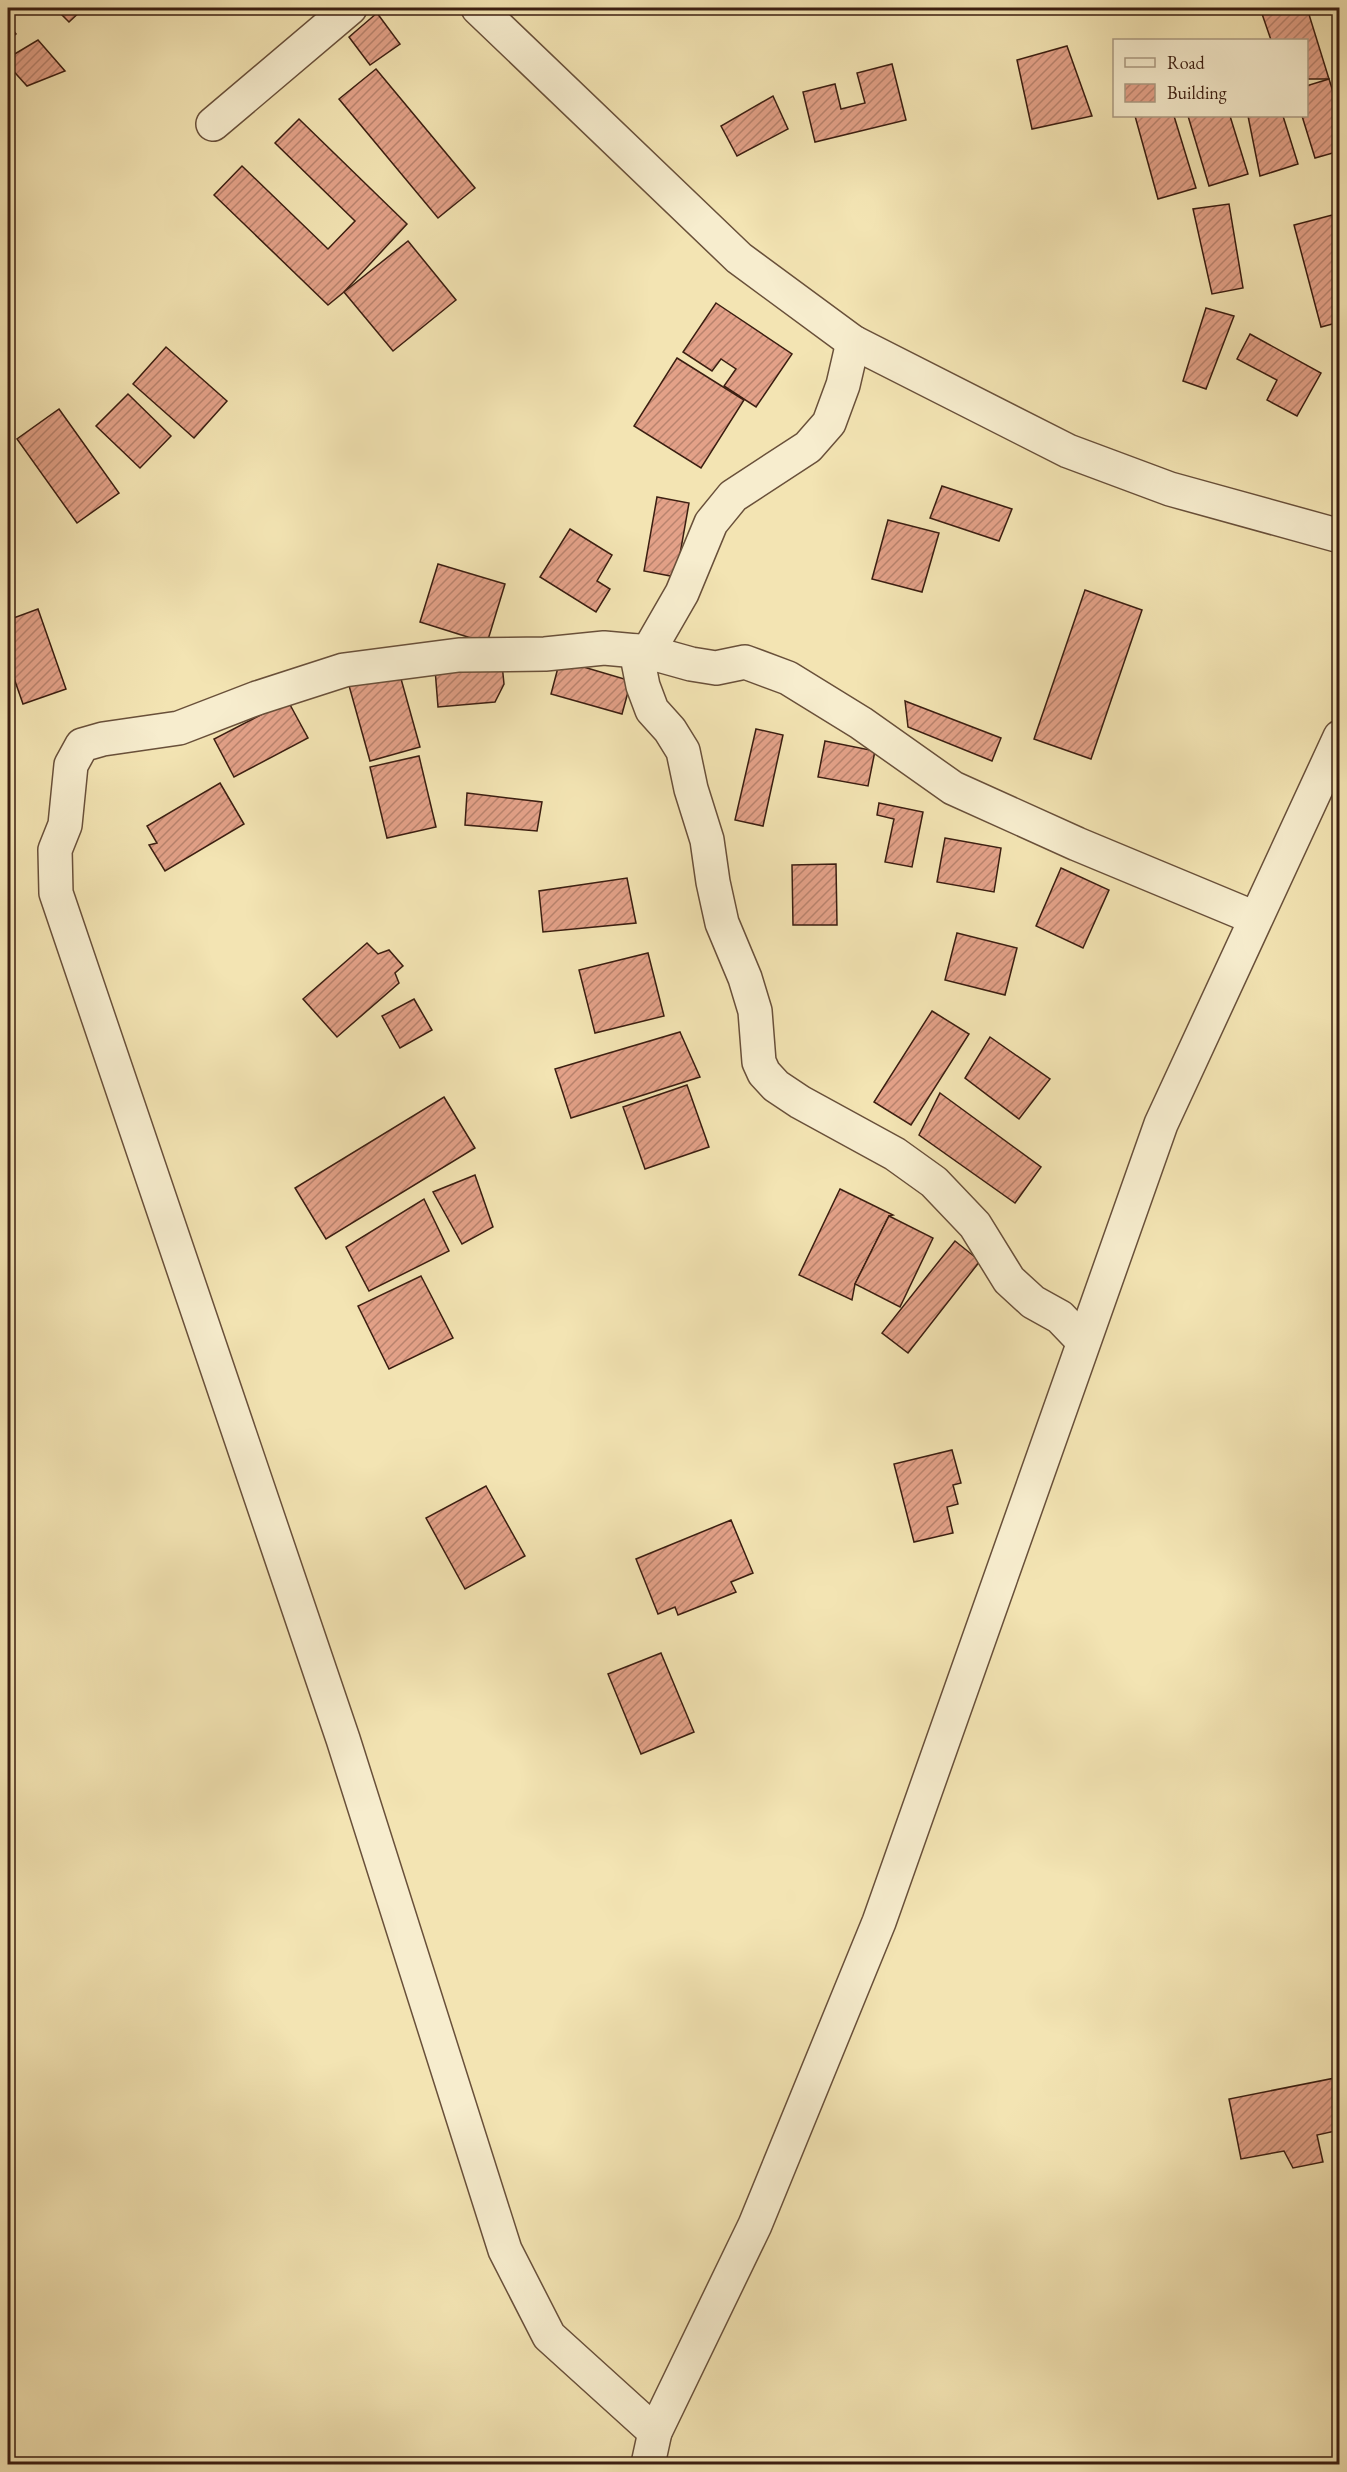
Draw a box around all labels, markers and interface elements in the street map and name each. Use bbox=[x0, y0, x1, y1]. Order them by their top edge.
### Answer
legend bbox=[1113, 39, 1308, 117]
text: Road bbox=[1167, 51, 1206, 74]
text: Building bbox=[1167, 81, 1227, 104]

